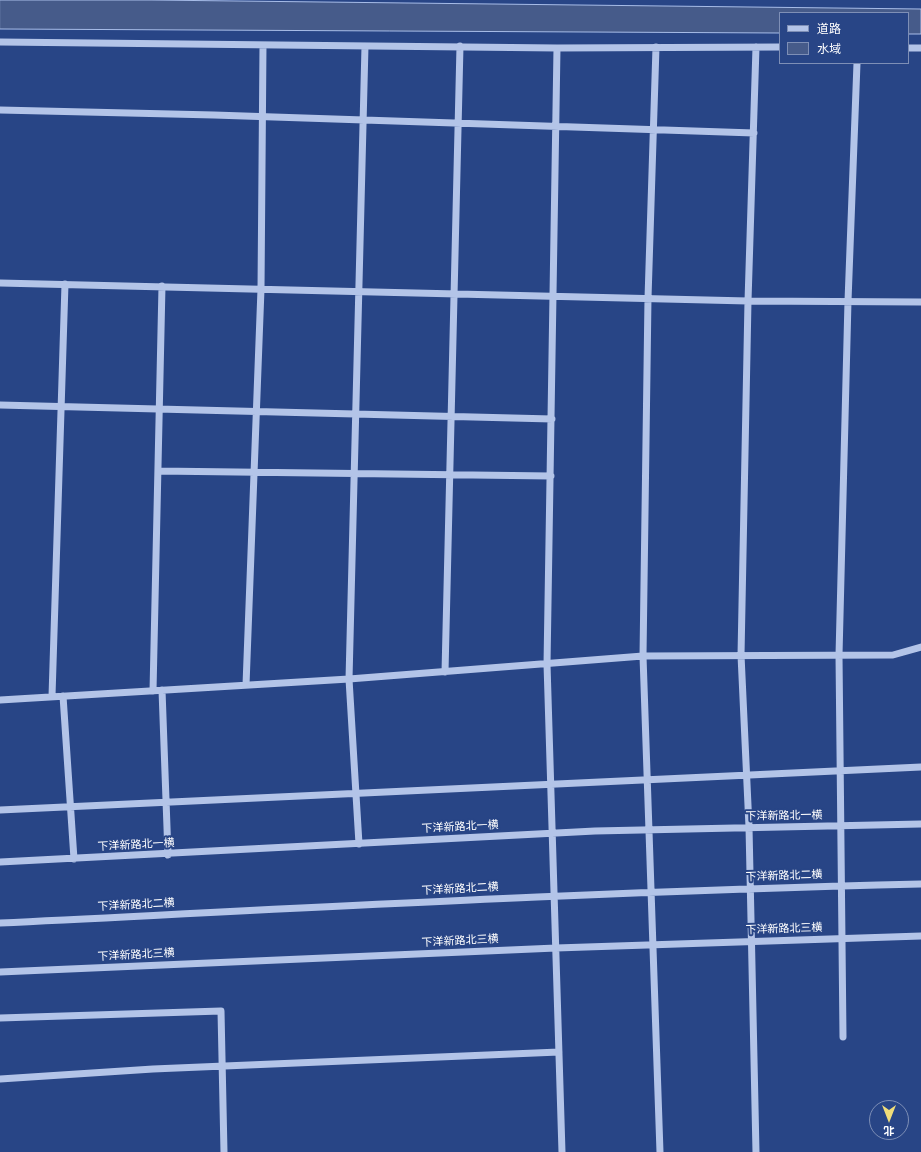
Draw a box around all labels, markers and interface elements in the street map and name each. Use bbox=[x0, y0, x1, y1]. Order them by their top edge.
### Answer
legend bbox=[779, 12, 909, 64]
text: 道路 bbox=[817, 20, 841, 37]
text: 水域 bbox=[817, 40, 841, 57]
street label: 下洋新路北一横 bbox=[745, 809, 823, 823]
street label: 下洋新路北一横 bbox=[421, 818, 499, 836]
street label: 下洋新路北一横 bbox=[97, 836, 175, 854]
street label: 下洋新路北二横 bbox=[745, 868, 823, 884]
street label: 下洋新路北二横 bbox=[421, 880, 499, 898]
street label: 下洋新路北二横 bbox=[97, 896, 175, 914]
street label: 下洋新路北三横 bbox=[745, 921, 823, 937]
street label: 下洋新路北三横 bbox=[421, 932, 499, 950]
street label: 下洋新路北三横 bbox=[97, 946, 175, 964]
north arrow bbox=[869, 1100, 909, 1140]
text: 北 bbox=[884, 1124, 895, 1139]

